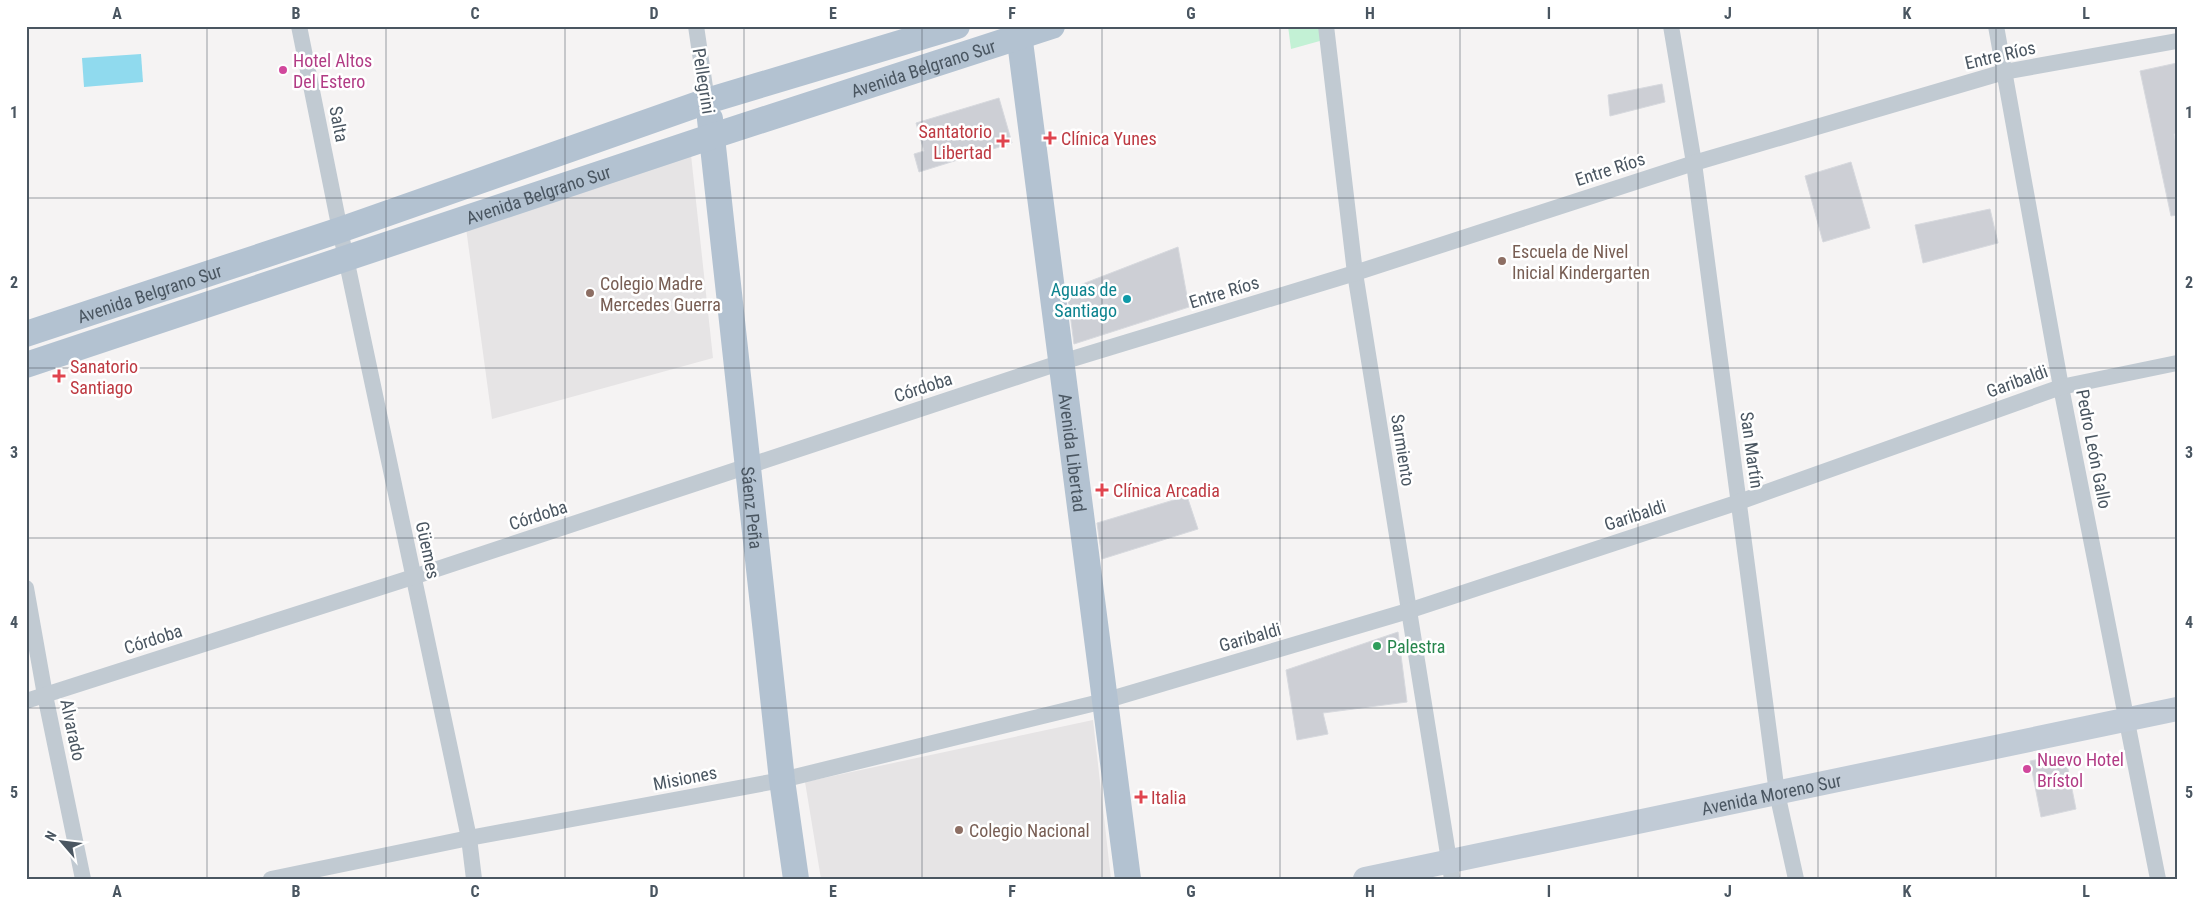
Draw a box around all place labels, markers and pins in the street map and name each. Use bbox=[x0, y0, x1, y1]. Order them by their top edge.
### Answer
place label: Hotel Altos Del Estero bbox=[293, 50, 372, 92]
marker: Hotel Altos Del Estero bbox=[277, 64, 289, 76]
place label: Santatorio Libertad bbox=[919, 121, 992, 163]
place label: Clínica Yunes bbox=[1061, 128, 1157, 149]
marker: Clínica Yunes bbox=[1043, 131, 1057, 145]
marker: Santatorio Libertad bbox=[996, 134, 1010, 148]
place label: Escuela de Nivel Inicial Kindergarten bbox=[1512, 241, 1650, 283]
marker: Escuela de Nivel Inicial Kindergarten bbox=[1496, 255, 1508, 267]
place label: Colegio Madre Mercedes Guerra bbox=[600, 273, 721, 315]
place label: Aguas de Santiago bbox=[1051, 279, 1117, 321]
marker: Colegio Madre Mercedes Guerra bbox=[584, 287, 596, 299]
marker: Aguas de Santiago bbox=[1121, 293, 1133, 305]
place label: Sanatorio Santiago bbox=[70, 356, 138, 398]
marker: Sanatorio Santiago bbox=[52, 369, 66, 383]
place label: Clínica Arcadia bbox=[1113, 480, 1220, 501]
marker: Clínica Arcadia bbox=[1095, 483, 1109, 497]
place label: Palestra bbox=[1387, 636, 1445, 657]
marker: Palestra bbox=[1371, 640, 1383, 652]
place label: Nuevo Hotel Brístol bbox=[2037, 749, 2124, 791]
marker: Nuevo Hotel Brístol bbox=[2021, 763, 2033, 775]
place label: Italia bbox=[1151, 787, 1186, 808]
marker: Italia bbox=[1135, 791, 1147, 803]
place label: Colegio Nacional bbox=[969, 820, 1090, 841]
marker: Colegio Nacional bbox=[953, 824, 965, 836]

